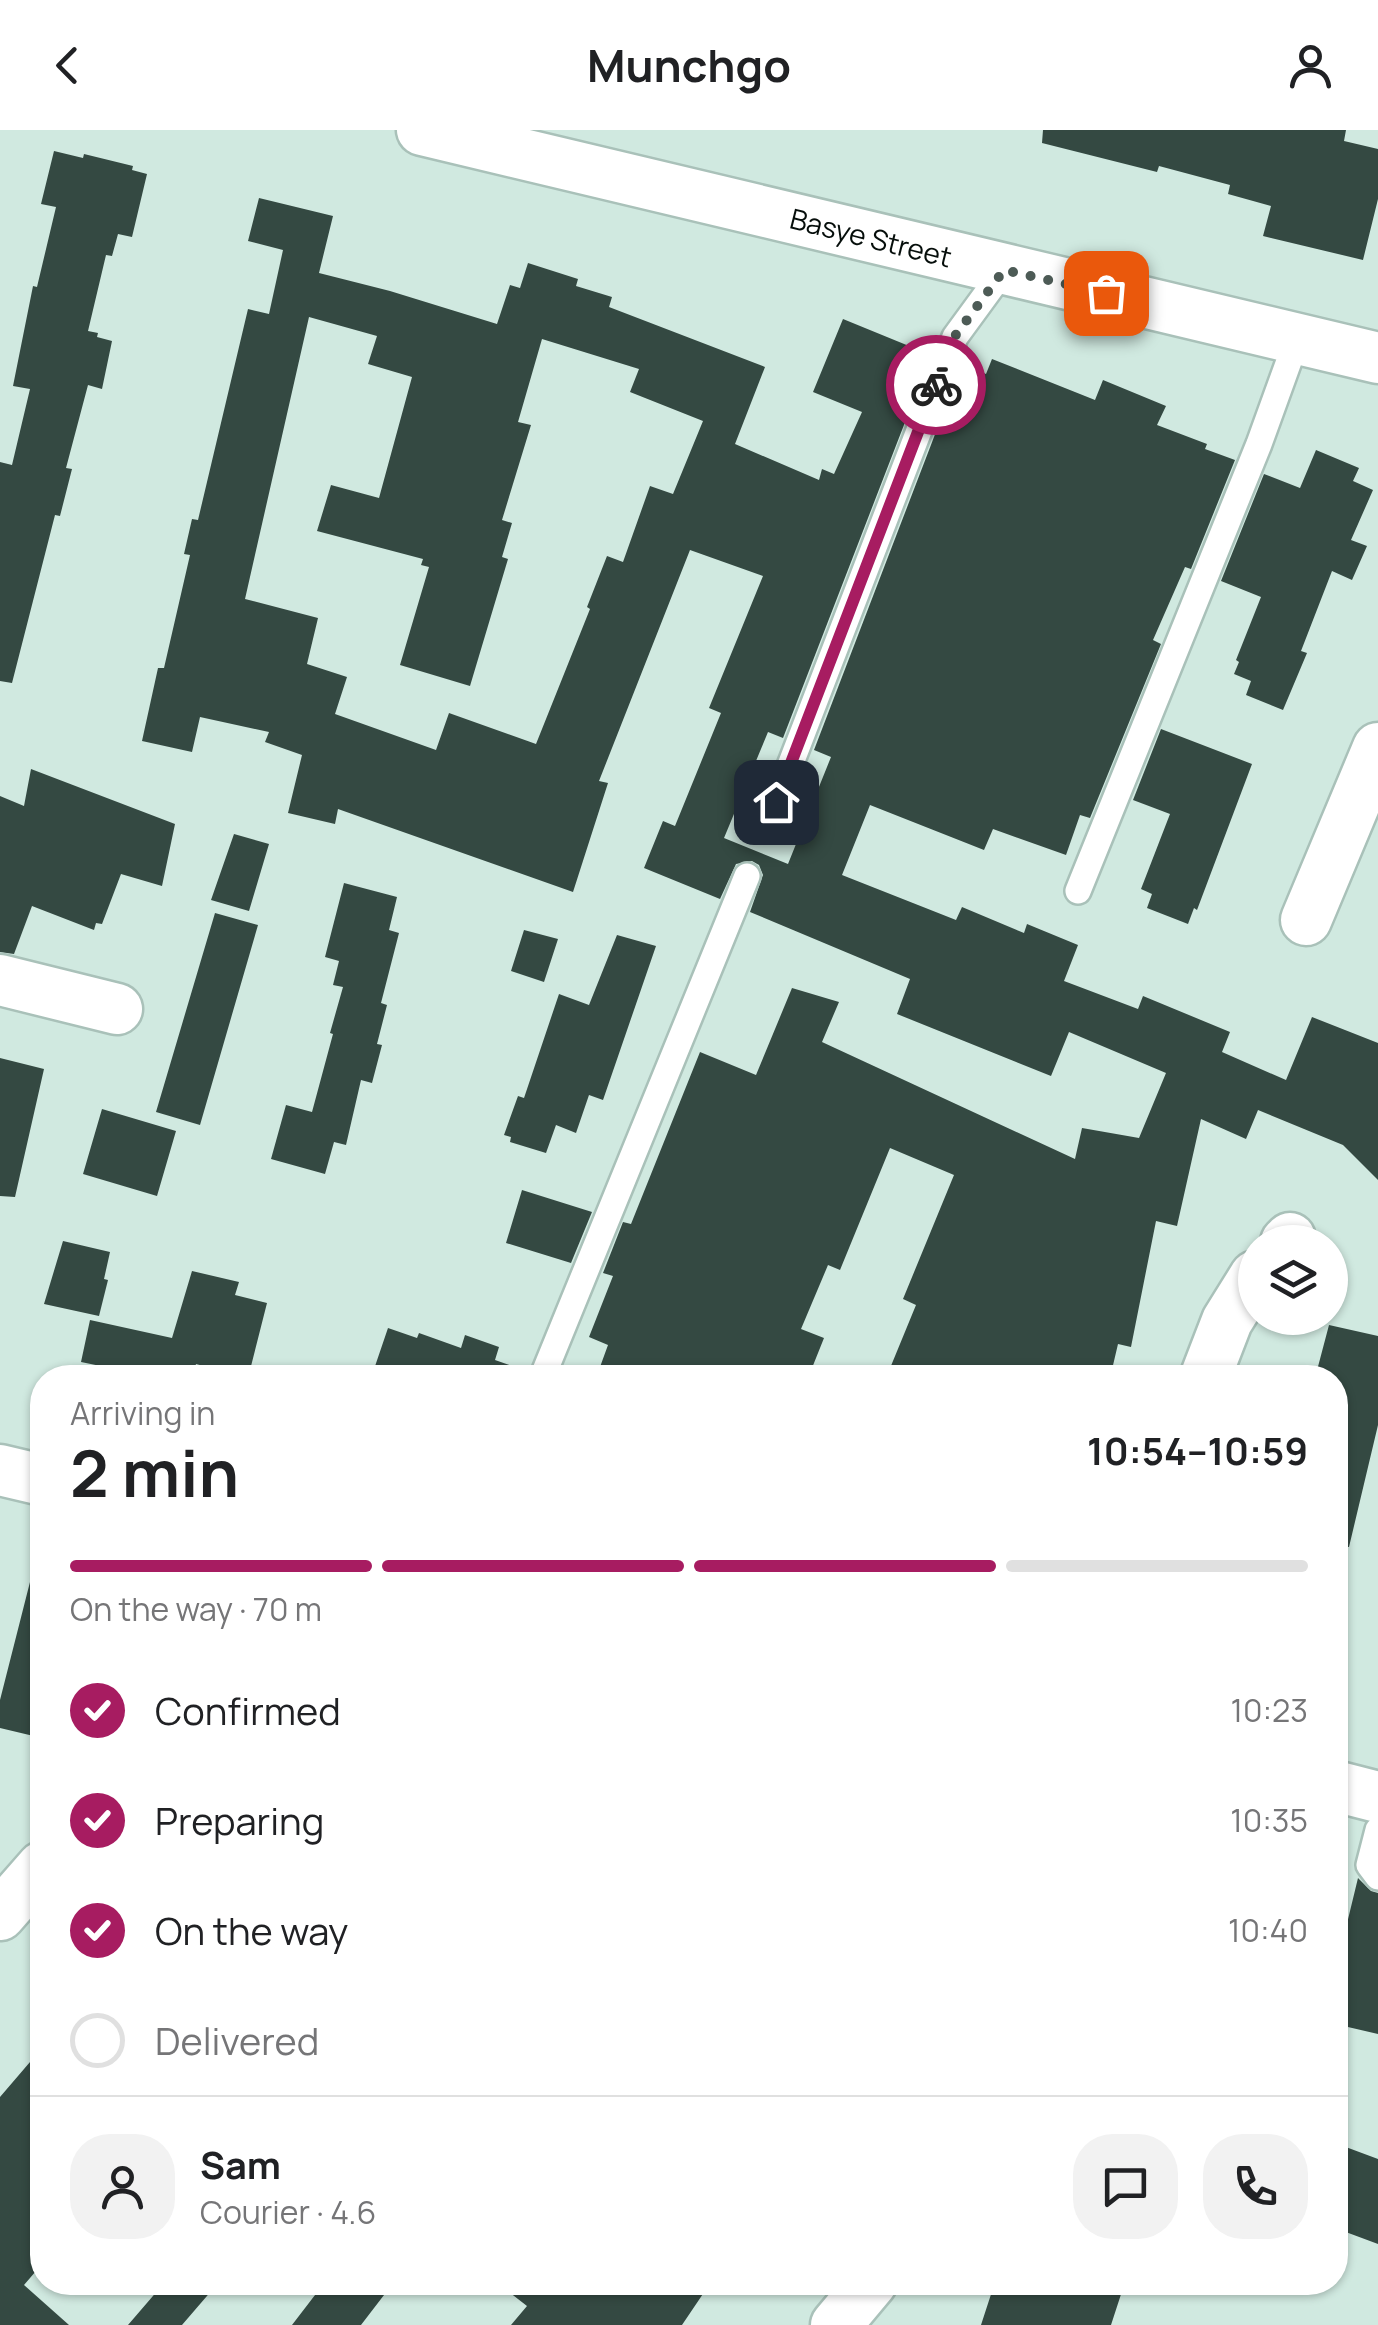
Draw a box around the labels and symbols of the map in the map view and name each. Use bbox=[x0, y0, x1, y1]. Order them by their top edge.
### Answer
street label: Basye Street bbox=[786, 199, 956, 275]
pin bbox=[1064, 251, 1149, 336]
courier bbox=[886, 335, 986, 435]
pin bbox=[734, 760, 819, 845]

